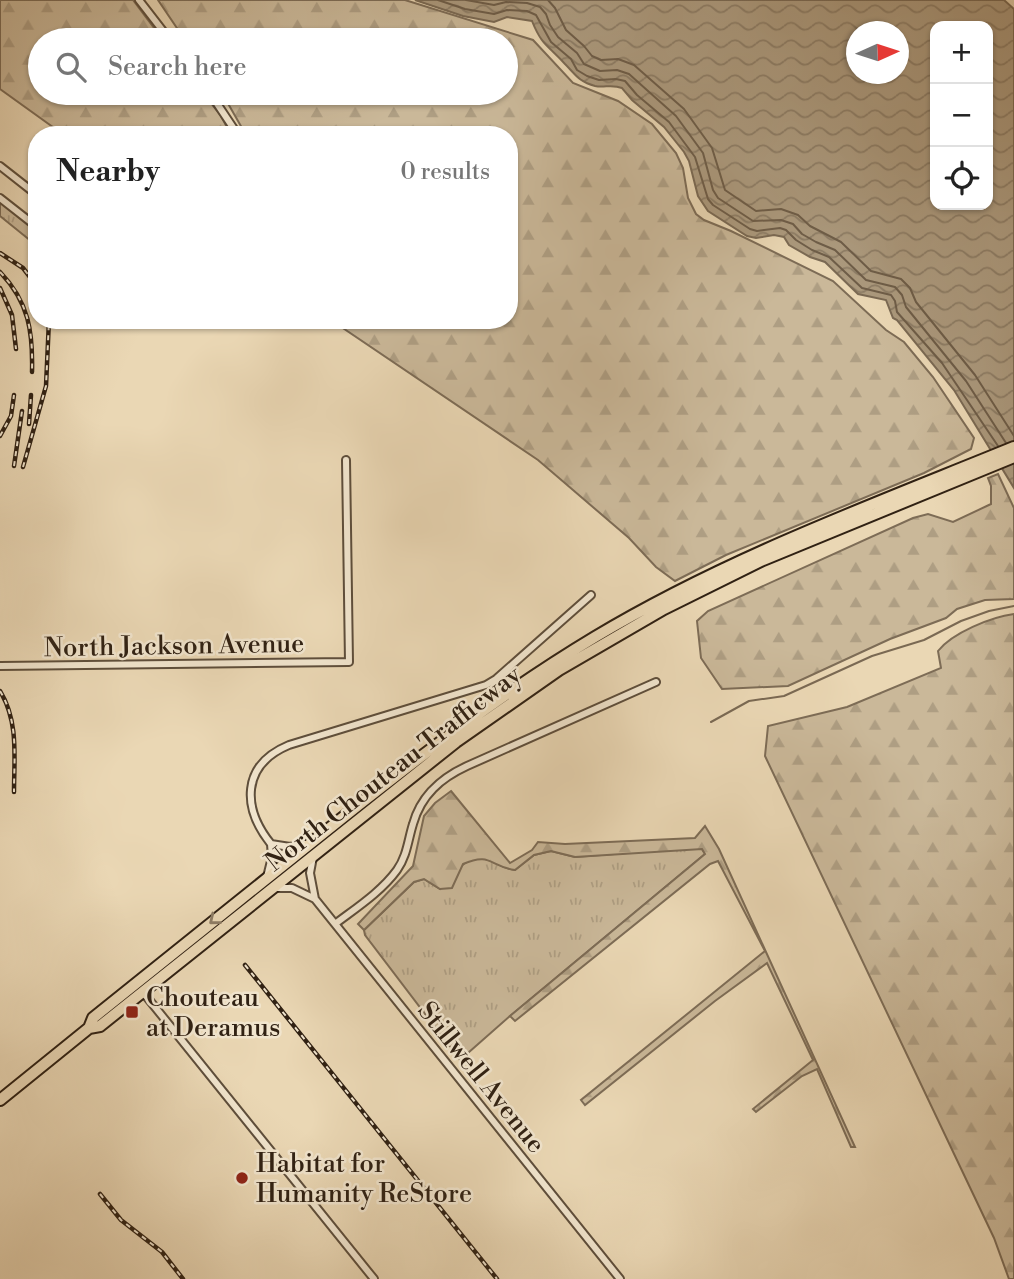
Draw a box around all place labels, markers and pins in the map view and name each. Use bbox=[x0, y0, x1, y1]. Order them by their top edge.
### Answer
place label: Chouteau at Deramus bbox=[146, 982, 280, 1044]
marker: Chouteau at Deramus bbox=[124, 1004, 140, 1020]
place label: Habitat for Humanity ReStore bbox=[256, 1148, 472, 1210]
marker: Habitat for Humanity ReStore bbox=[234, 1170, 250, 1186]

